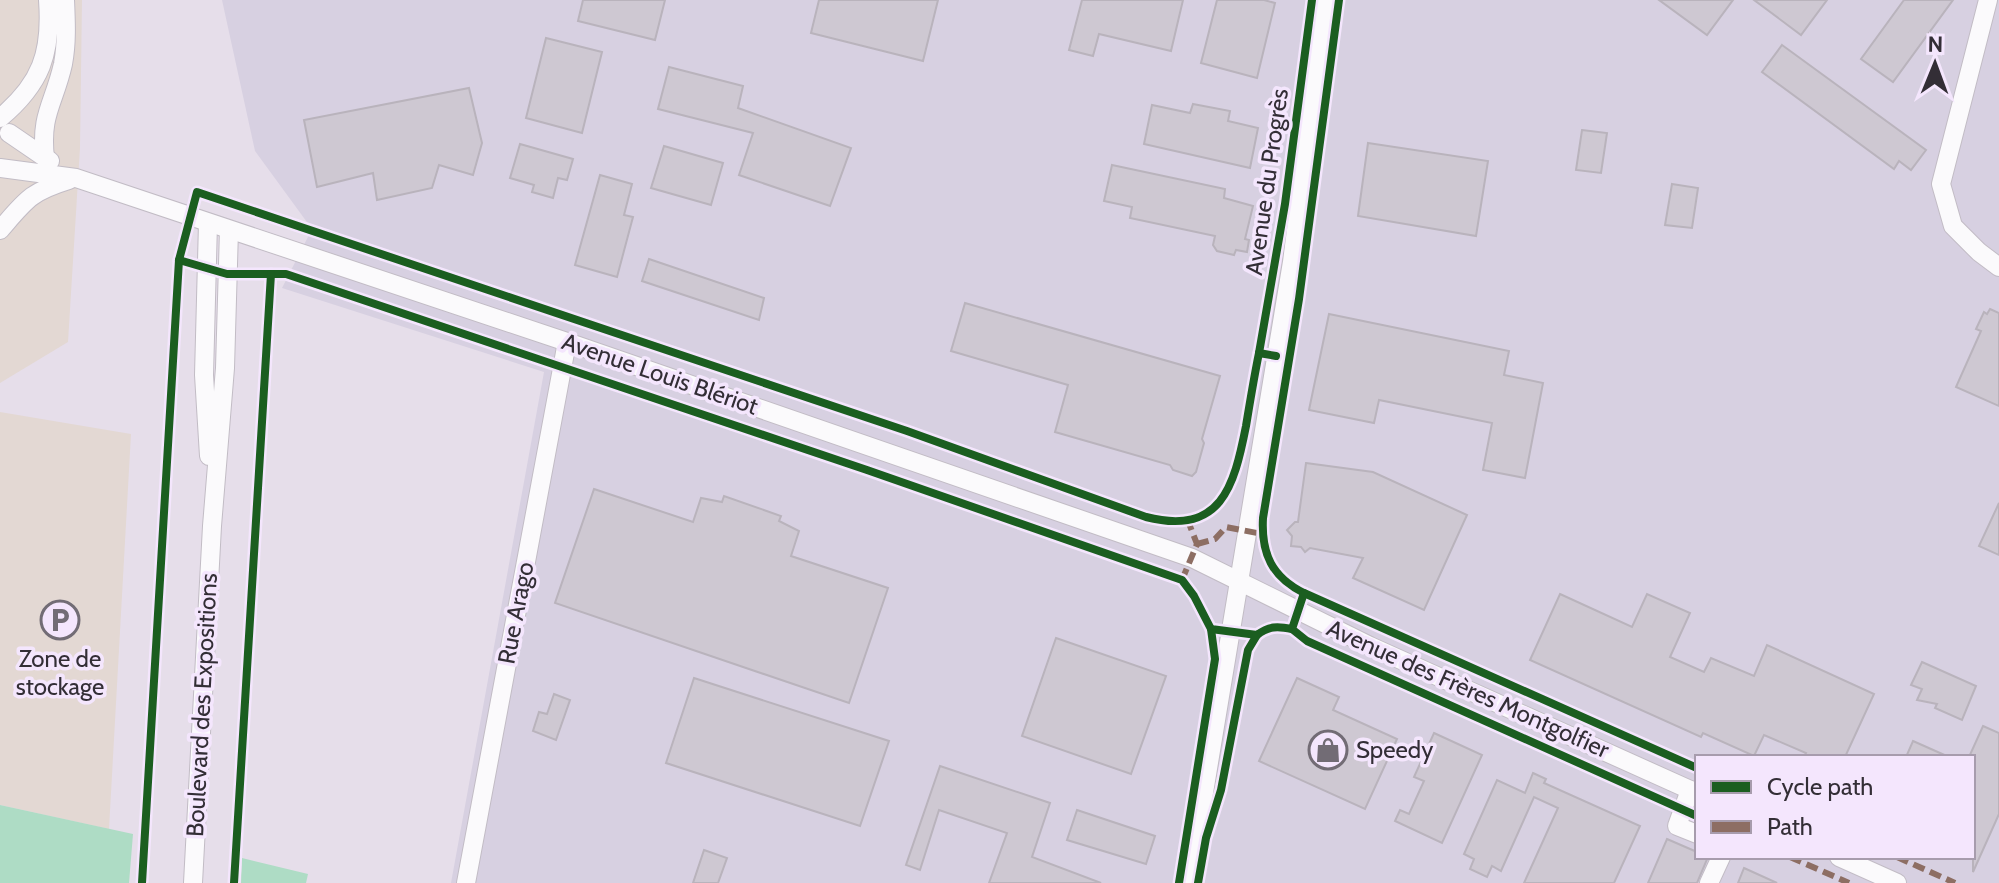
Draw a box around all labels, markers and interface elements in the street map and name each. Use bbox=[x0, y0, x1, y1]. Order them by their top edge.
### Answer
north arrow bbox=[1895, 24, 1975, 104]
text: N bbox=[1927, 31, 1943, 58]
street label: Avenue du Progrès bbox=[1239, 87, 1294, 277]
street label: Avenue Louis Blériot bbox=[558, 326, 762, 421]
street label: Rue Arago bbox=[491, 559, 540, 666]
street label: Boulevard des Expositions bbox=[180, 572, 223, 838]
parking icon: Zone de stockage bbox=[39, 599, 81, 641]
street label: Avenue des Frères Montgolfier bbox=[1323, 613, 1614, 764]
place label: Zone de stockage bbox=[16, 644, 104, 701]
shop icon: Speedy bbox=[1307, 729, 1349, 771]
place label: Speedy bbox=[1356, 735, 1433, 764]
legend bbox=[1695, 755, 1975, 859]
text: Cycle path bbox=[1767, 772, 1873, 801]
text: Path bbox=[1767, 812, 1813, 841]

